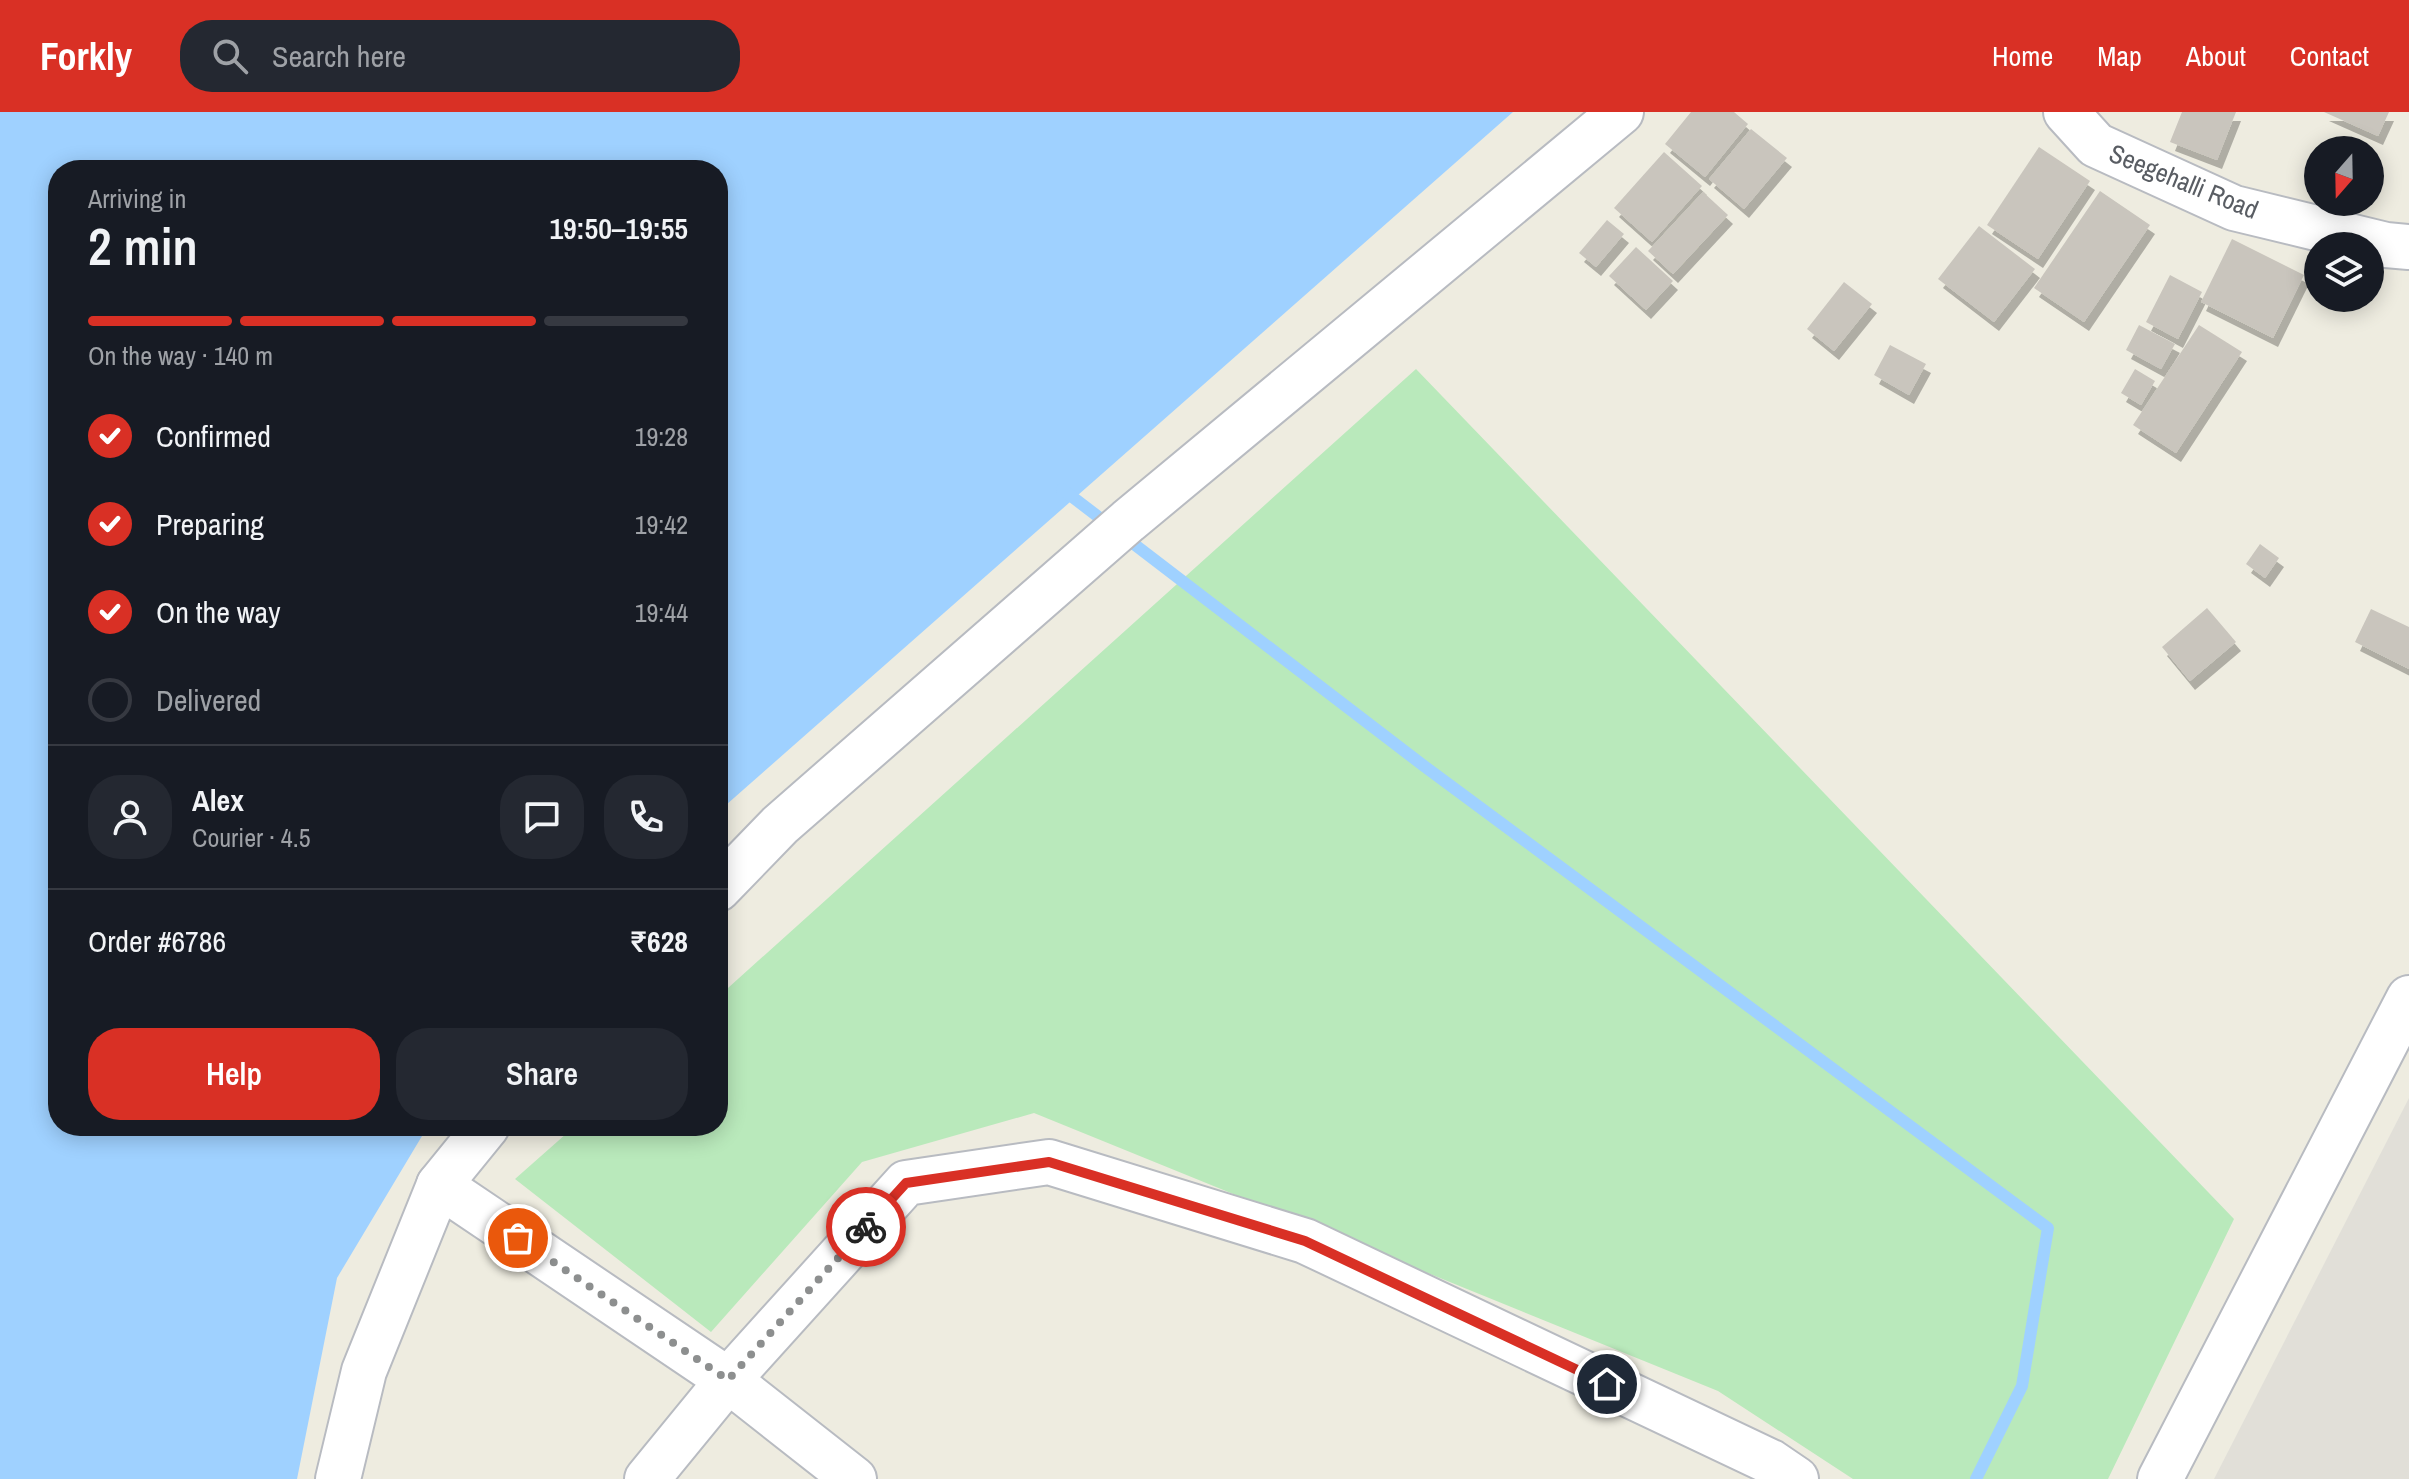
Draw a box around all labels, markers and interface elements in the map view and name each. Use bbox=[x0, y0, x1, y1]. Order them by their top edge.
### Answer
search box bbox=[180, 20, 740, 92]
text: Forkly bbox=[40, 31, 132, 82]
icon: search bbox=[208, 34, 252, 78]
text: Search here bbox=[272, 36, 406, 76]
text: Home bbox=[1992, 37, 2053, 75]
text: Map bbox=[2097, 37, 2142, 75]
text: About bbox=[2186, 37, 2246, 75]
text: Contact bbox=[2290, 37, 2369, 75]
street label: Seegehalli Road bbox=[2104, 135, 2264, 227]
north arrow bbox=[2304, 136, 2384, 216]
map controls bbox=[2304, 136, 2384, 312]
text: Arriving in bbox=[88, 181, 186, 216]
text: 19:50–19:55 bbox=[549, 208, 688, 248]
text: 2 min bbox=[88, 211, 198, 281]
button: layers bbox=[2304, 232, 2384, 312]
text: On the way · 140 m bbox=[88, 338, 273, 373]
icon: check bbox=[88, 414, 132, 458]
text: Confirmed bbox=[156, 416, 271, 456]
text: 19:28 bbox=[635, 419, 688, 454]
icon: check bbox=[88, 502, 132, 546]
text: Preparing bbox=[156, 504, 264, 544]
text: 19:42 bbox=[635, 507, 688, 542]
icon: check bbox=[88, 590, 132, 634]
text: On the way bbox=[156, 592, 280, 632]
text: 19:44 bbox=[635, 595, 688, 630]
text: Delivered bbox=[156, 680, 261, 720]
button: person bbox=[88, 775, 172, 859]
button: chat bbox=[500, 775, 584, 859]
button: phone bbox=[604, 775, 688, 859]
text: Alex bbox=[192, 780, 244, 820]
text: Courier · 4.5 bbox=[192, 820, 311, 855]
text: Order #6786 bbox=[88, 921, 226, 961]
text: ₹628 bbox=[630, 921, 688, 961]
button: Help bbox=[88, 1028, 380, 1120]
button: Share bbox=[396, 1028, 688, 1120]
courier bbox=[826, 1187, 906, 1267]
pin bbox=[484, 1204, 552, 1272]
icon: bike bbox=[844, 1205, 888, 1249]
icon: bag bbox=[496, 1216, 540, 1260]
pin bbox=[1573, 1350, 1641, 1418]
icon: home bbox=[1585, 1362, 1629, 1406]

